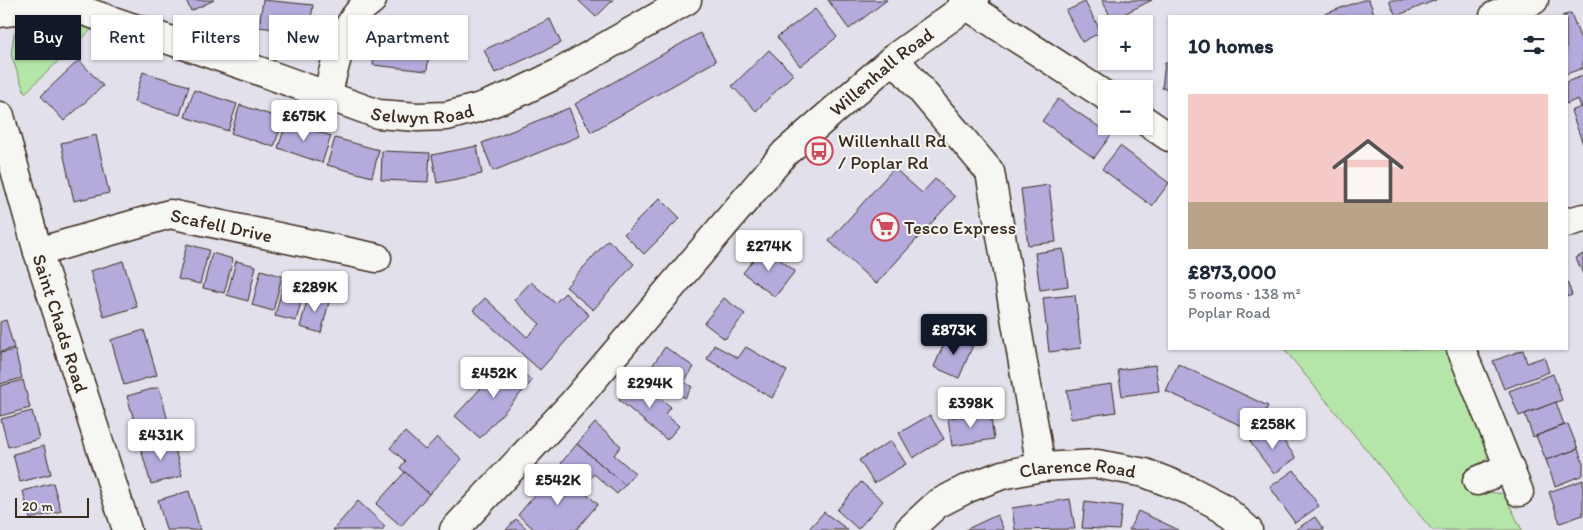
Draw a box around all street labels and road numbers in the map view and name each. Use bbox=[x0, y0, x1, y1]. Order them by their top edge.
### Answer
street label: Willenhall Road bbox=[824, 22, 938, 121]
street label: Selwyn Road bbox=[368, 98, 476, 128]
street label: Scafell Drive bbox=[169, 203, 274, 247]
street label: Saint Chads Road bbox=[28, 251, 94, 396]
street label: Clarence Road bbox=[1017, 452, 1138, 483]

